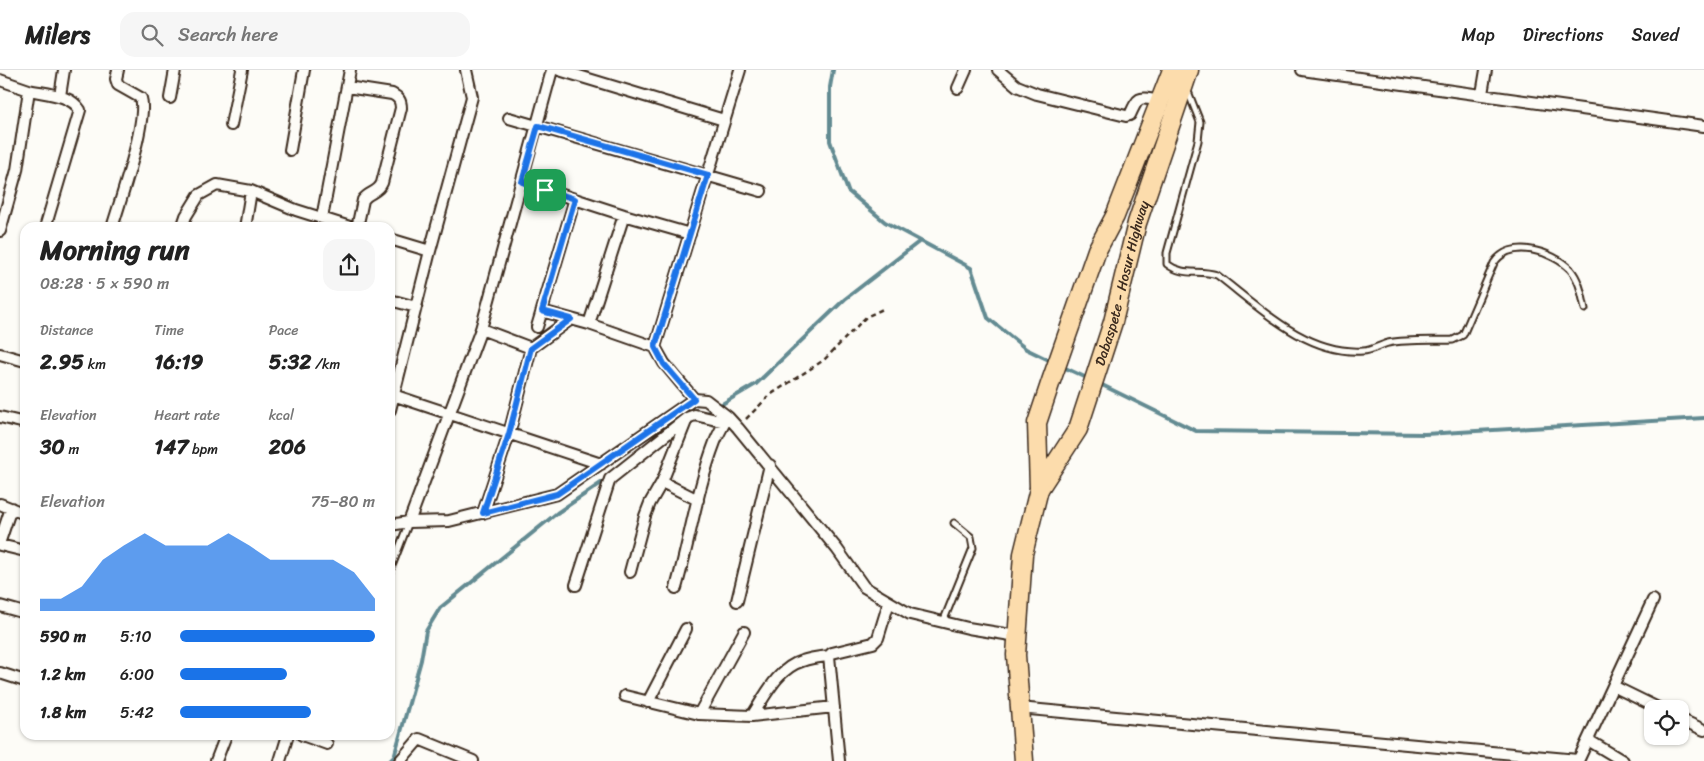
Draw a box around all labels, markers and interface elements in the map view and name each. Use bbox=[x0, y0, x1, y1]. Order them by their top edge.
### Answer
search box bbox=[120, 12, 470, 57]
text: Milers bbox=[25, 14, 90, 56]
text: Search here bbox=[178, 18, 278, 51]
text: Map bbox=[1462, 19, 1495, 51]
text: Directions bbox=[1523, 19, 1604, 51]
text: Saved bbox=[1632, 19, 1679, 51]
icon: search bbox=[138, 21, 166, 49]
pin bbox=[524, 169, 566, 211]
icon: arrive bbox=[531, 176, 559, 204]
street label: Dabaspete - Hosur Highway bbox=[1088, 196, 1157, 369]
text: Morning run bbox=[40, 225, 190, 274]
button: share bbox=[323, 239, 375, 291]
text: 08:28 · 5 × 590 m bbox=[40, 269, 169, 298]
text: Distance bbox=[40, 318, 93, 343]
text: Time bbox=[154, 318, 184, 343]
text: Pace bbox=[269, 318, 298, 343]
text: 2.95 bbox=[40, 343, 84, 381]
text: 16:19 bbox=[154, 343, 204, 381]
text: 5:32 bbox=[269, 343, 311, 381]
text: km bbox=[84, 352, 106, 377]
text: /km bbox=[311, 352, 340, 377]
text: Elevation bbox=[40, 403, 97, 428]
text: Heart rate bbox=[154, 403, 220, 428]
text: kcal bbox=[269, 403, 294, 428]
text: 30 bbox=[40, 428, 65, 466]
text: 147 bbox=[154, 428, 188, 466]
text: 206 bbox=[269, 428, 306, 466]
text: m bbox=[65, 437, 79, 462]
text: bpm bbox=[188, 437, 218, 462]
text: Elevation bbox=[40, 487, 105, 516]
text: 75–80 m bbox=[311, 487, 375, 516]
text: 590 m bbox=[40, 622, 86, 651]
text: 5:10 bbox=[120, 622, 152, 651]
text: 1.2 km bbox=[40, 660, 86, 689]
text: 6:00 bbox=[120, 660, 154, 689]
text: 1.8 km bbox=[40, 698, 86, 727]
text: 5:42 bbox=[120, 698, 154, 727]
map controls bbox=[1644, 700, 1689, 745]
button: locate bbox=[1644, 700, 1689, 745]

